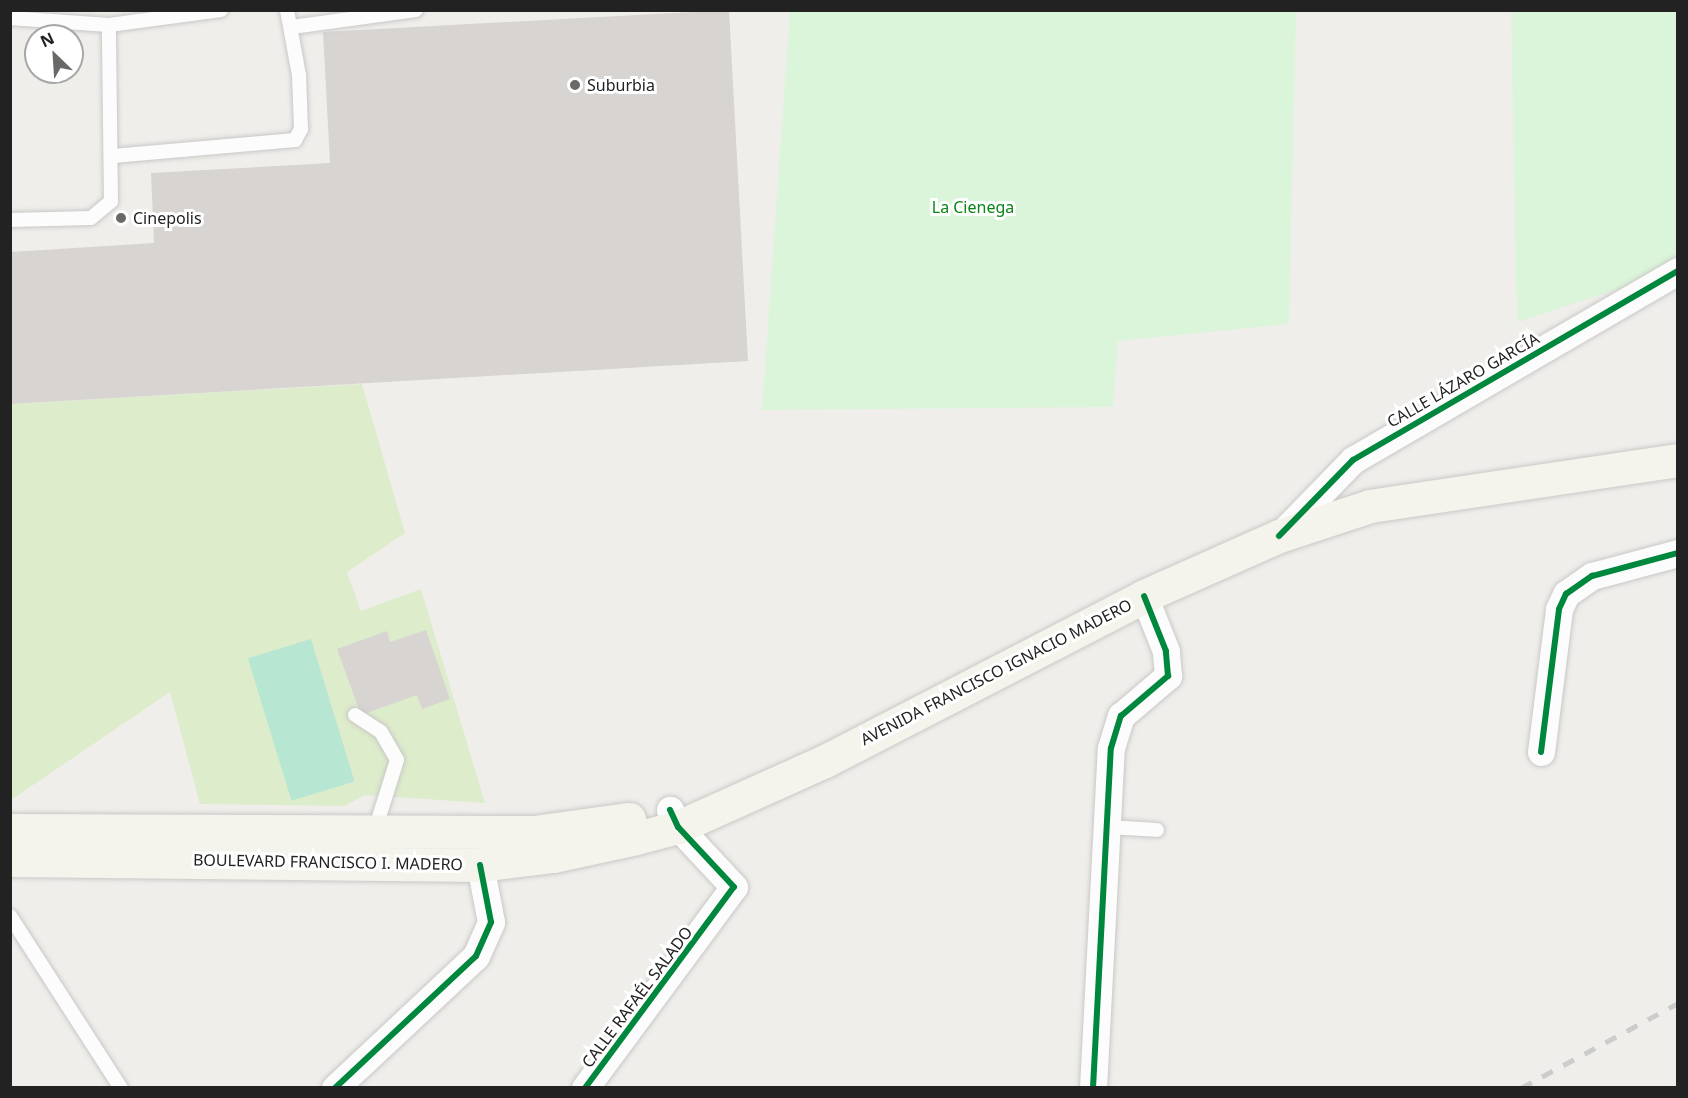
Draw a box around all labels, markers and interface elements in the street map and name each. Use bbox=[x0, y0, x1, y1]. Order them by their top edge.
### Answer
north arrow bbox=[24, 24, 84, 84]
text: N bbox=[37, 27, 58, 52]
place label: Suburbia bbox=[587, 75, 655, 95]
marker: Suburbia bbox=[568, 78, 582, 92]
park label: La Cienega bbox=[932, 197, 1014, 217]
place label: Cinepolis bbox=[133, 208, 202, 228]
marker: Cinepolis bbox=[114, 211, 128, 225]
street label: CALLE LÁZARO GARCÍA bbox=[1384, 329, 1542, 431]
street label: AVENIDA FRANCISCO IGNACIO MADERO bbox=[857, 595, 1135, 749]
street label: BOULEVARD FRANCISCO I. MADERO bbox=[193, 850, 463, 874]
street label: CALLE RAFAÉL SALADO bbox=[578, 923, 696, 1071]

